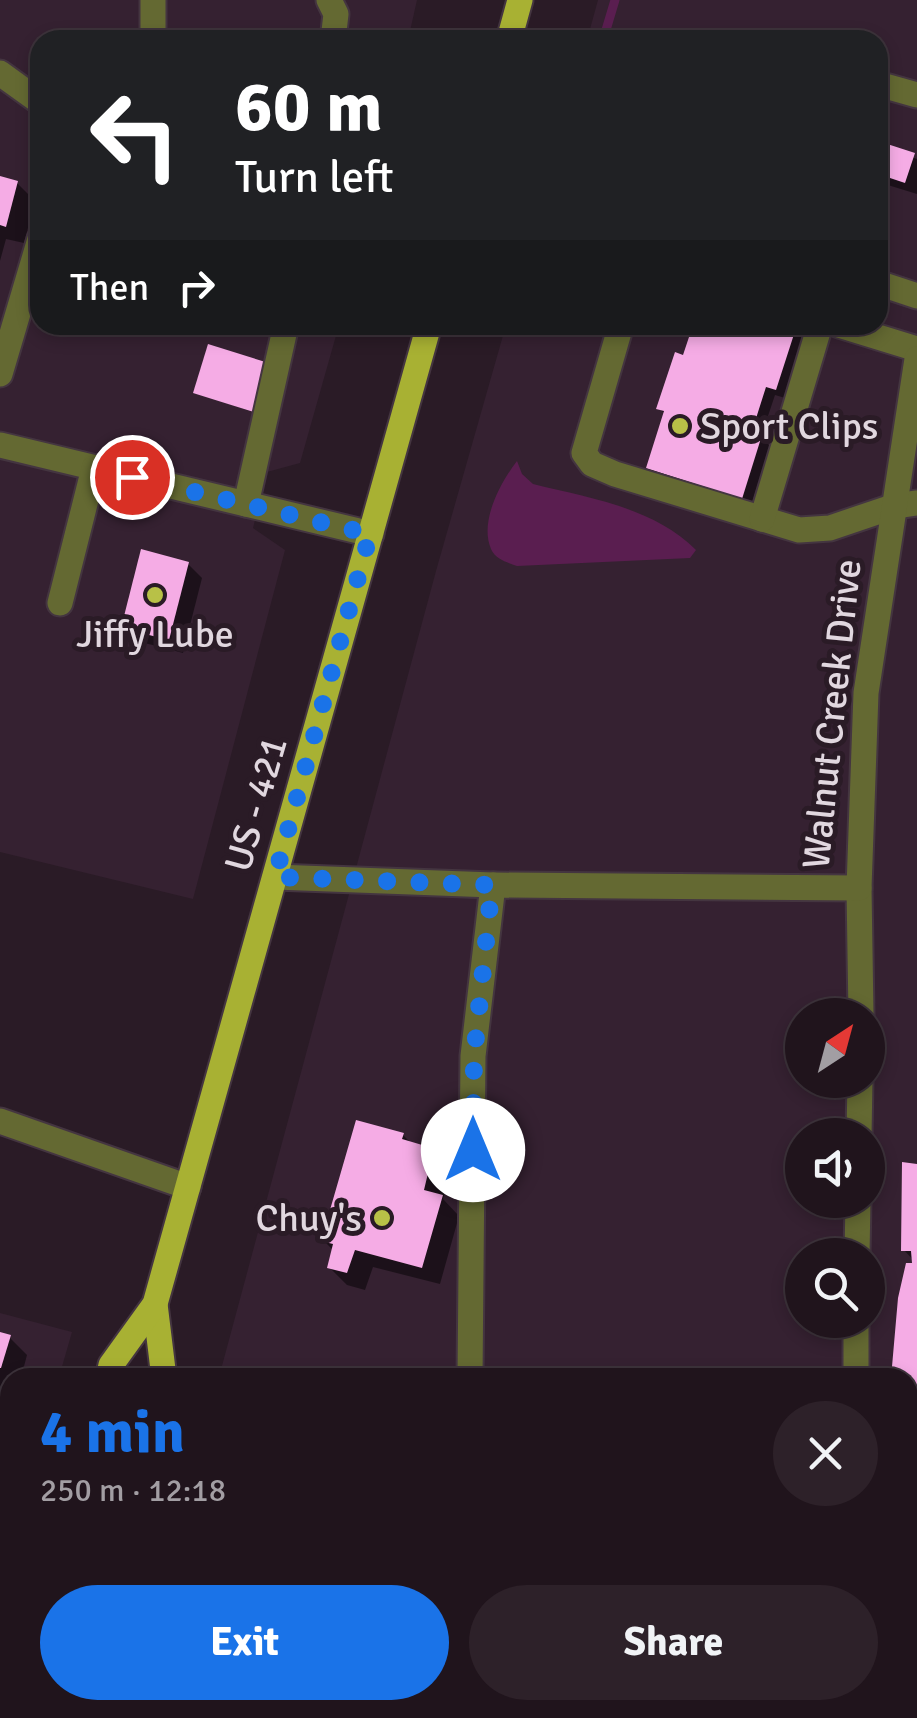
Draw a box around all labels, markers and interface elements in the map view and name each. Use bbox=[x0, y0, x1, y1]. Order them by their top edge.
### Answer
text: 60 m bbox=[235, 64, 383, 150]
icon: left bbox=[70, 70, 200, 200]
text: Turn left bbox=[235, 150, 394, 205]
icon: right bbox=[169, 260, 224, 315]
text: Then bbox=[70, 264, 149, 311]
place label: Sport Clips bbox=[700, 403, 878, 450]
marker: Sport Clips bbox=[669, 415, 691, 437]
pin bbox=[90, 435, 175, 520]
icon: arrive bbox=[105, 450, 160, 505]
street label: Walnut Creek Drive bbox=[792, 557, 872, 871]
marker: Jiffy Lube bbox=[144, 584, 166, 606]
place label: Jiffy Lube bbox=[76, 611, 234, 658]
street label: US - 421 bbox=[214, 731, 298, 877]
north arrow bbox=[785, 998, 885, 1098]
map controls bbox=[785, 998, 885, 1338]
position arrow bbox=[421, 1098, 525, 1202]
button: sound bbox=[785, 1118, 885, 1218]
place label: Chuy's bbox=[255, 1195, 362, 1242]
marker: Chuy's bbox=[371, 1207, 393, 1229]
button: search bbox=[785, 1238, 885, 1338]
text: 4 min bbox=[40, 1396, 185, 1470]
button: close bbox=[773, 1401, 878, 1506]
text: 250 m · 12:18 bbox=[40, 1471, 226, 1510]
button: Exit bbox=[40, 1585, 449, 1700]
button: Share bbox=[469, 1585, 878, 1700]

